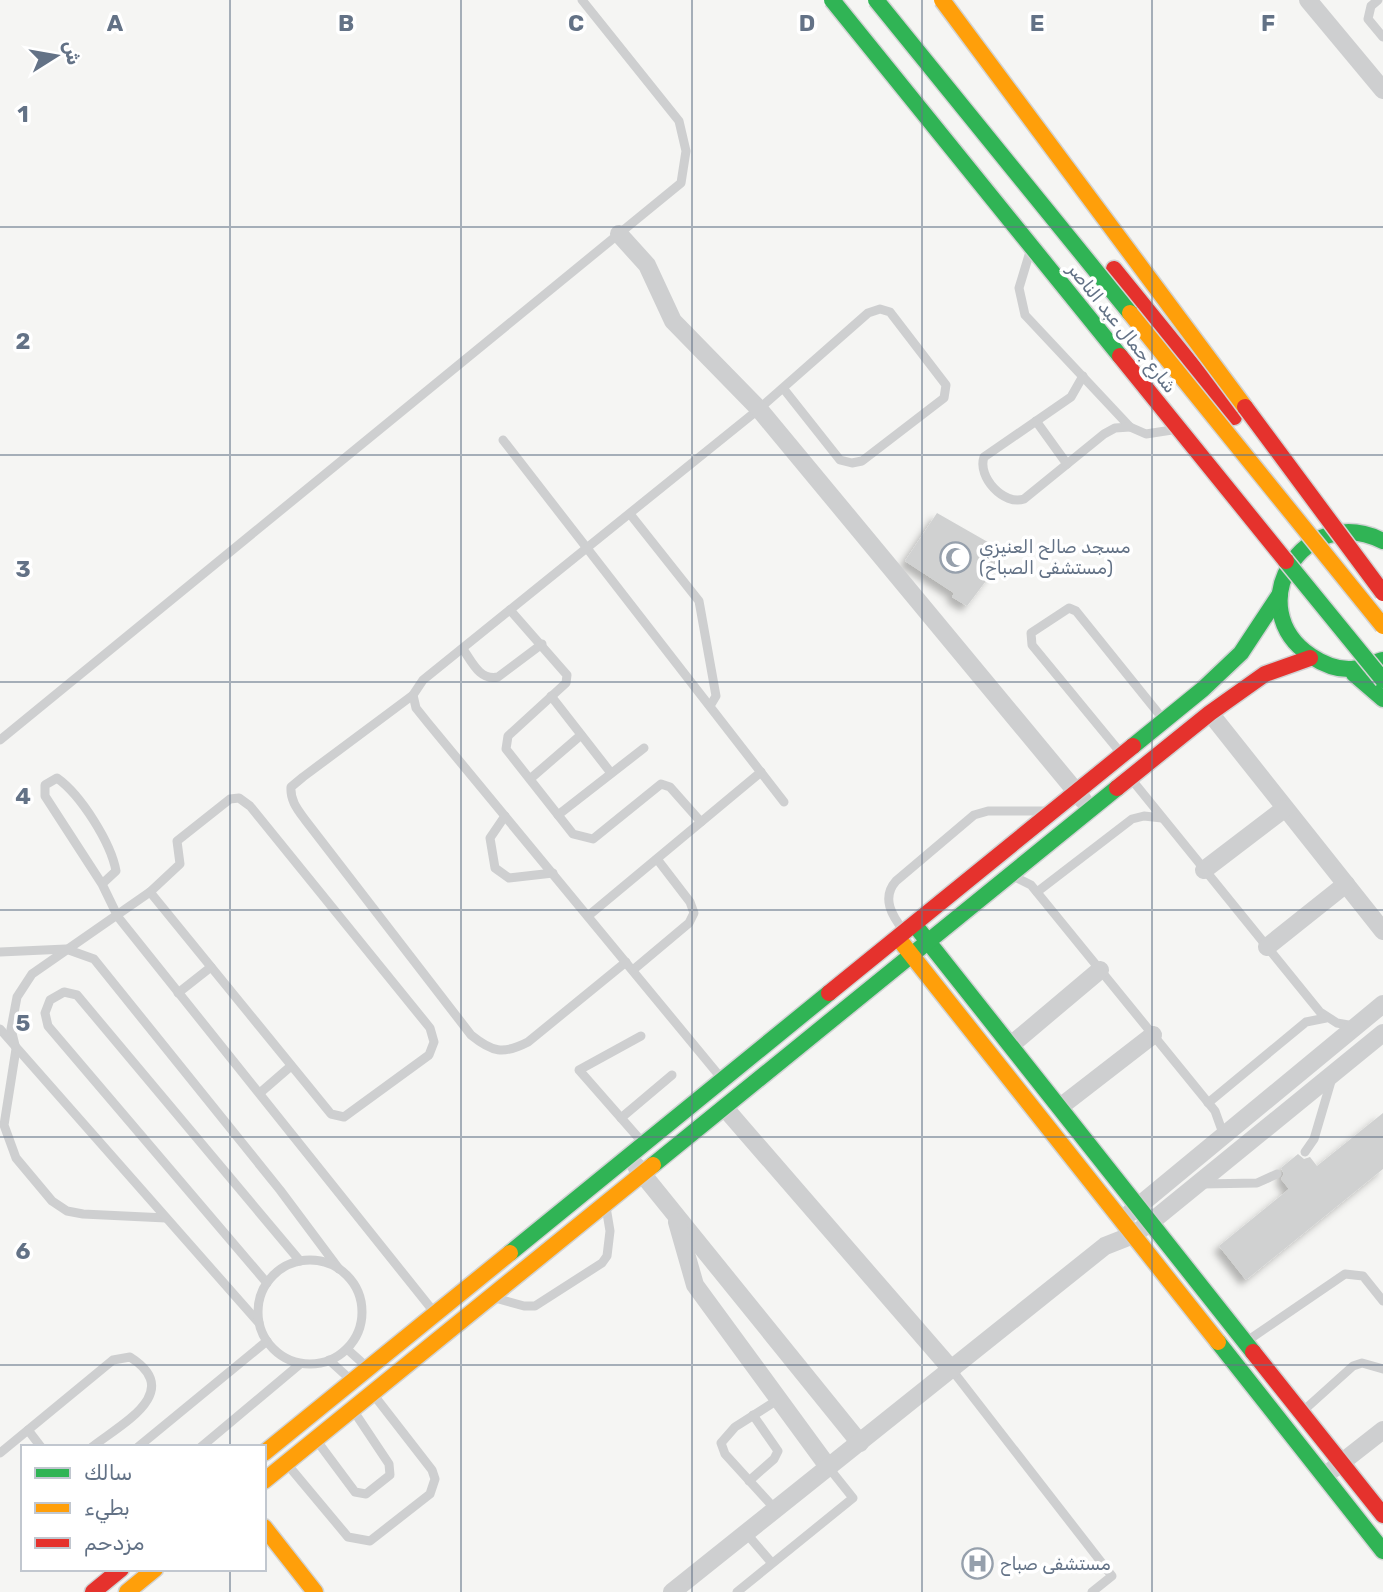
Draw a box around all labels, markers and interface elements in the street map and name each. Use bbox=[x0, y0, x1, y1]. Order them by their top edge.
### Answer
text: A bbox=[107, 9, 124, 37]
text: B bbox=[338, 9, 354, 37]
text: C bbox=[568, 9, 584, 37]
text: D bbox=[799, 9, 815, 37]
text: E bbox=[1030, 9, 1044, 37]
text: F bbox=[1261, 9, 1275, 37]
north arrow bbox=[21, 21, 91, 91]
text: ش bbox=[59, 39, 86, 67]
text: 1 bbox=[17, 100, 29, 128]
street label: شارع جمال عبد الناصر bbox=[1061, 258, 1181, 398]
text: 2 bbox=[16, 327, 30, 355]
place label: مسجد صالح العنيزي (مستشفى الصباح) bbox=[979, 536, 1131, 580]
mosque icon: مسجد صالح العنيزي (مستشفى الصباح) bbox=[939, 540, 973, 574]
text: 3 bbox=[15, 555, 31, 583]
text: 4 bbox=[15, 782, 31, 810]
text: 5 bbox=[16, 1009, 31, 1037]
text: 6 bbox=[16, 1237, 31, 1265]
legend bbox=[21, 1445, 266, 1571]
text: سالك bbox=[84, 1460, 132, 1485]
text: بطيء bbox=[84, 1495, 130, 1524]
text: مزدحم bbox=[84, 1530, 144, 1557]
hospital icon: مستشفى صباح bbox=[960, 1547, 994, 1581]
place label: مستشفى صباح bbox=[1000, 1553, 1111, 1576]

